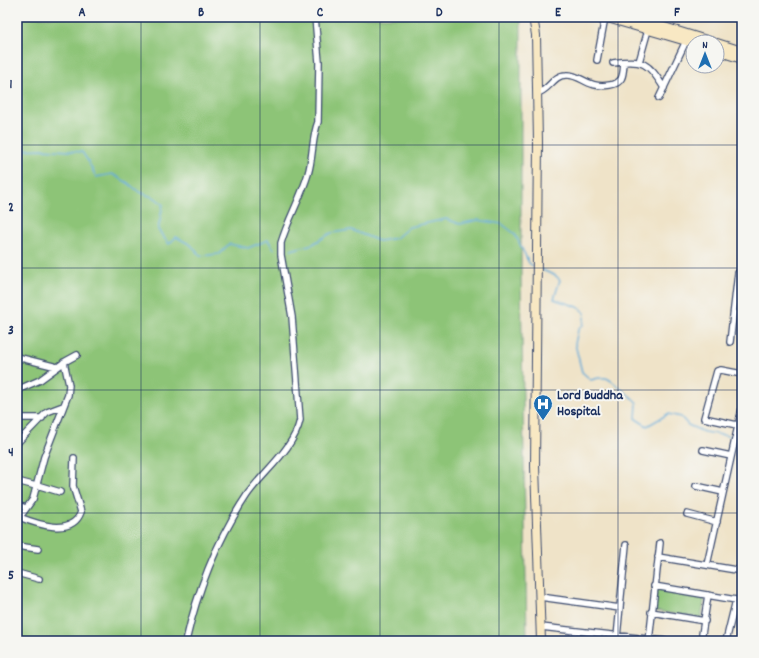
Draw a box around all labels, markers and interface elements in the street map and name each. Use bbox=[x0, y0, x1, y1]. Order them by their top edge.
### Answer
text: A bbox=[78, 4, 86, 23]
text: B bbox=[198, 4, 204, 23]
text: C bbox=[317, 4, 324, 23]
text: D bbox=[436, 4, 443, 23]
text: E bbox=[555, 4, 562, 23]
text: F bbox=[674, 4, 680, 23]
north arrow bbox=[685, 34, 725, 74]
text: N bbox=[702, 38, 708, 54]
text: 1 bbox=[10, 76, 13, 95]
text: 2 bbox=[8, 199, 14, 218]
text: 3 bbox=[8, 322, 14, 341]
place label: Lord Buddha Hospital bbox=[557, 386, 624, 422]
hospital icon: Lord Buddha Hospital bbox=[532, 393, 554, 421]
text: 4 bbox=[8, 444, 14, 463]
text: 5 bbox=[8, 567, 14, 586]

